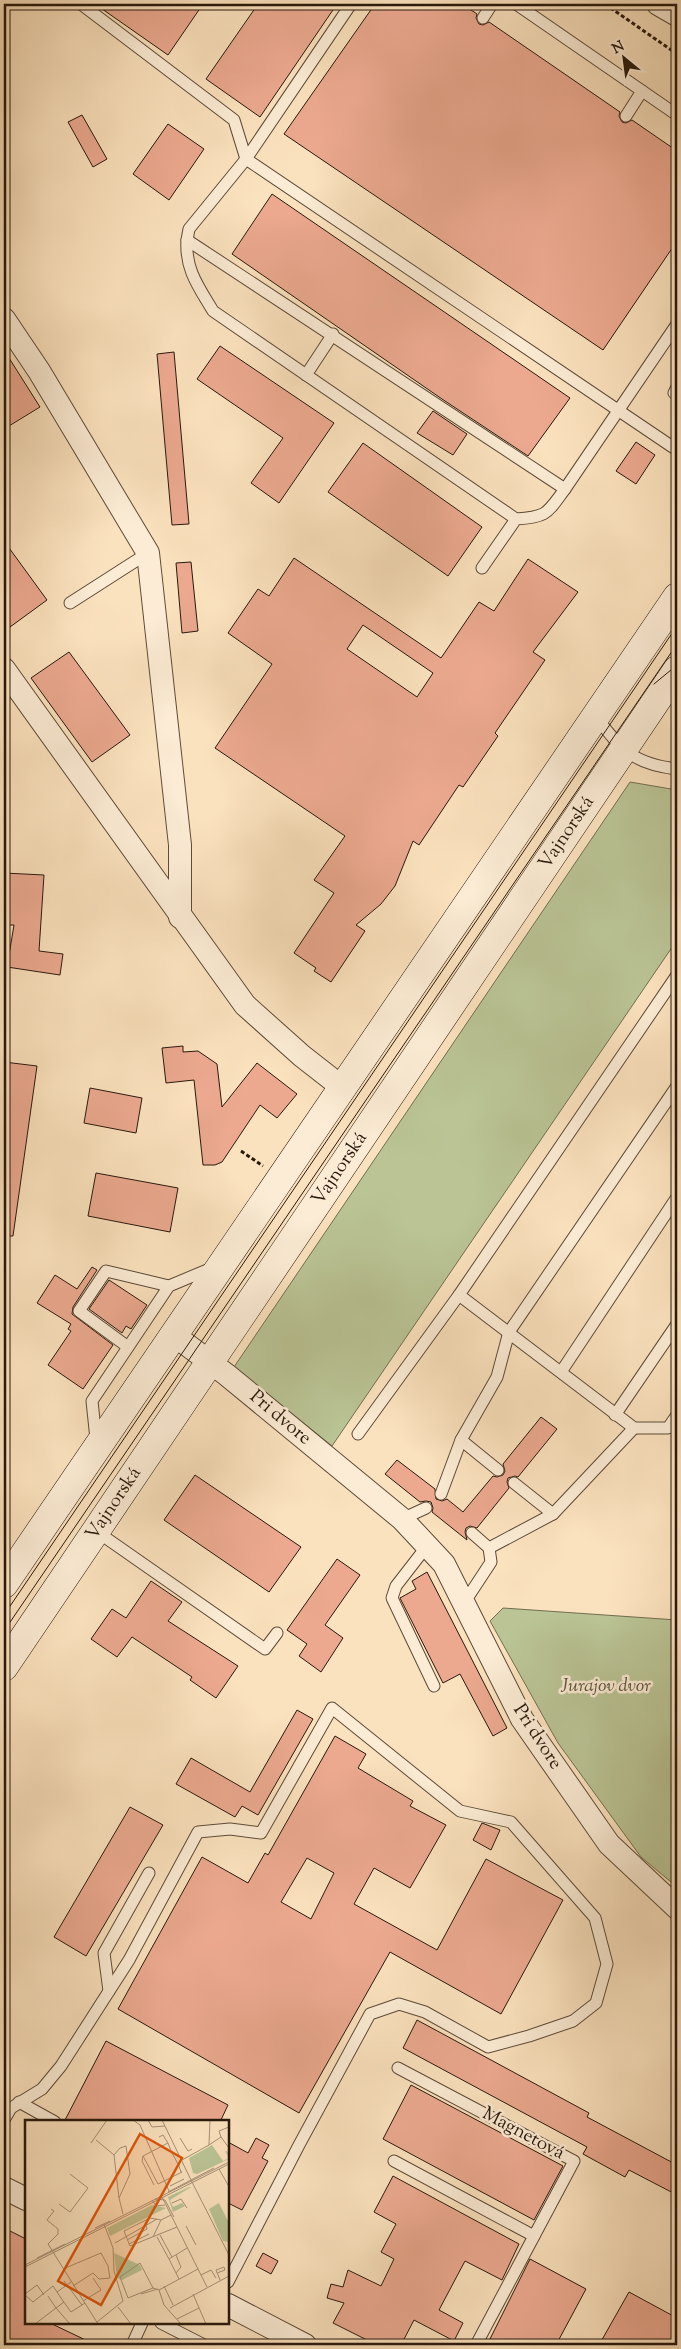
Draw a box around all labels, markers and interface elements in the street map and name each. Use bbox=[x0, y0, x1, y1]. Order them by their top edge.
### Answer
north arrow bbox=[598, 32, 648, 82]
text: N bbox=[609, 37, 628, 60]
street label: Vajnorská bbox=[533, 791, 602, 875]
street label: Vajnorská bbox=[306, 1127, 375, 1211]
street label: Pri dvore bbox=[243, 1384, 317, 1452]
street label: Vajnorská bbox=[80, 1462, 149, 1546]
park label: Jurajov dvor bbox=[560, 1673, 651, 1700]
street label: Pri dvore bbox=[506, 1699, 568, 1775]
street label: Magnetová bbox=[477, 2101, 569, 2167]
inset map bbox=[25, 2120, 229, 2324]

